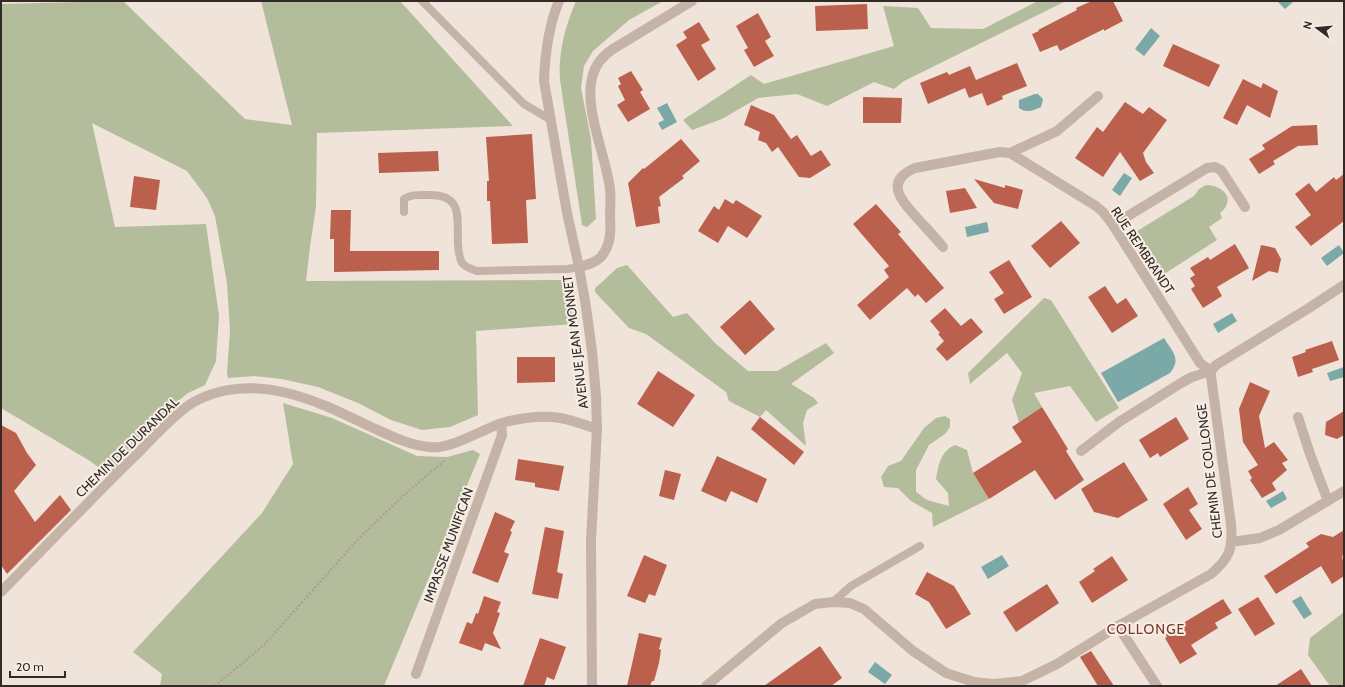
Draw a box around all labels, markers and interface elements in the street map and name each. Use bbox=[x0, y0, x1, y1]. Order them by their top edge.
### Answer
north arrow bbox=[1297, 8, 1337, 48]
text: N bbox=[1300, 20, 1315, 31]
street label: RUE REMBRANDT bbox=[1108, 203, 1178, 297]
street label: AVENUE JEAN MONNET bbox=[559, 274, 591, 410]
street label: CHEMIN DE DURANDAL bbox=[72, 393, 182, 501]
street label: CHEMIN DE COLLONGE bbox=[1193, 403, 1225, 539]
street label: IMPASSE MUNIFICAN bbox=[420, 485, 476, 605]
district label: COLLONGE bbox=[1107, 620, 1185, 638]
scale bar bbox=[10, 653, 65, 679]
text: 20 m bbox=[16, 659, 44, 674]

